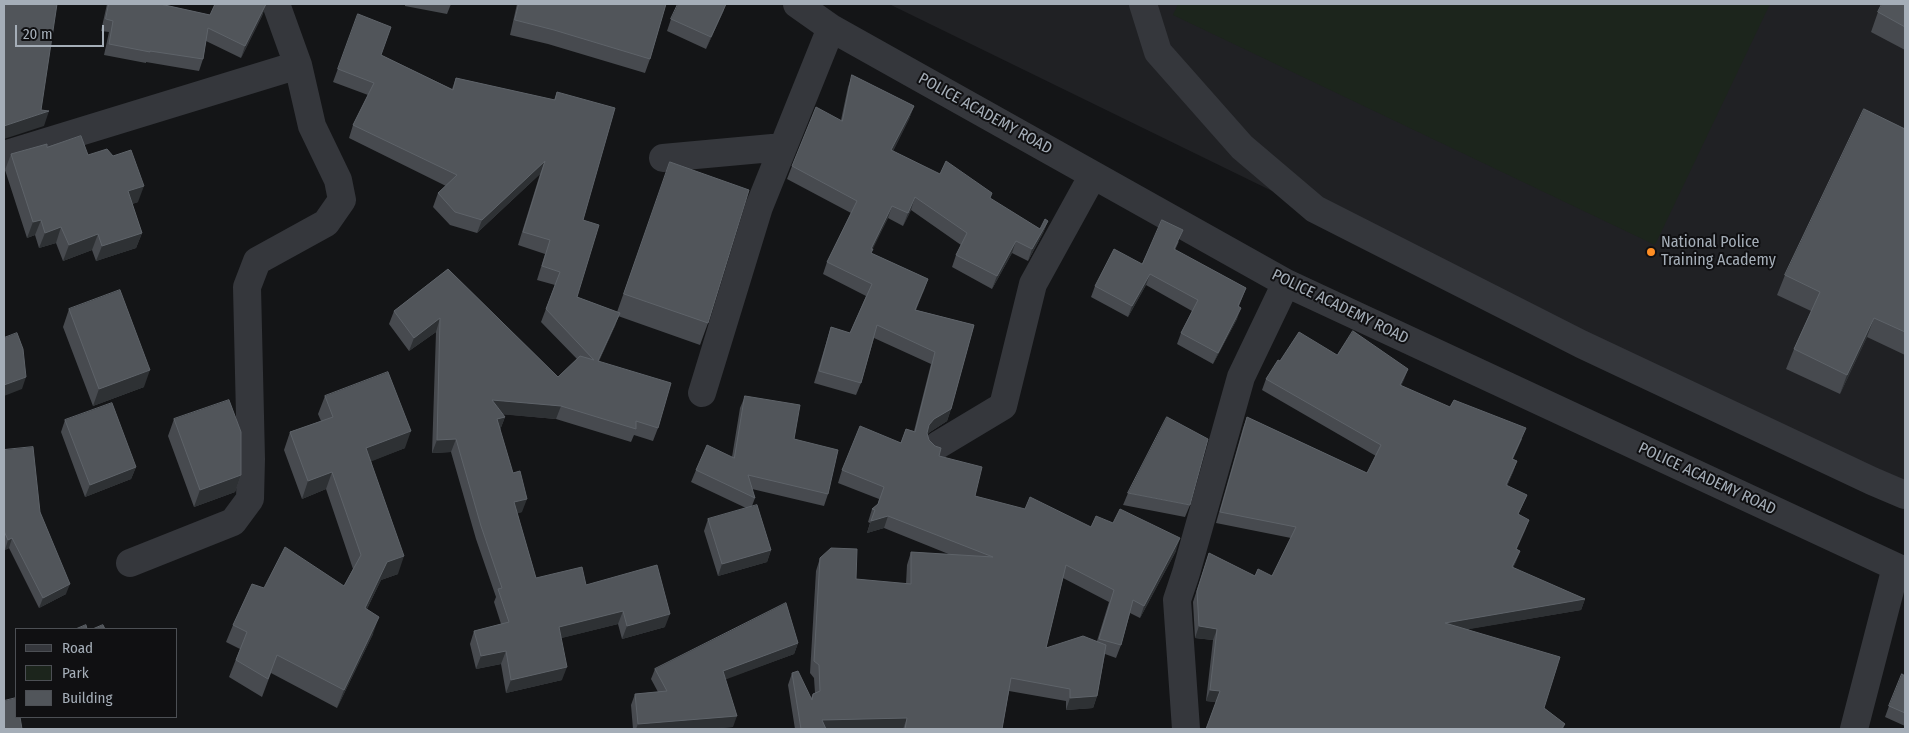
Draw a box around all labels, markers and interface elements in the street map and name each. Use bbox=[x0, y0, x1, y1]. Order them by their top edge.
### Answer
scale bar bbox=[18, 15, 106, 47]
text: 20 m bbox=[23, 25, 53, 43]
street label: POLICE ACADEMY ROAD bbox=[915, 69, 1055, 159]
place label: National Police Training Academy bbox=[1661, 233, 1776, 271]
marker: National Police Training Academy bbox=[1645, 246, 1657, 258]
street label: POLICE ACADEMY ROAD bbox=[1269, 266, 1411, 348]
street label: POLICE ACADEMY ROAD bbox=[1635, 439, 1779, 519]
legend bbox=[15, 628, 178, 718]
text: Road bbox=[62, 639, 93, 657]
text: Park bbox=[62, 664, 89, 682]
text: Building bbox=[62, 689, 113, 707]

